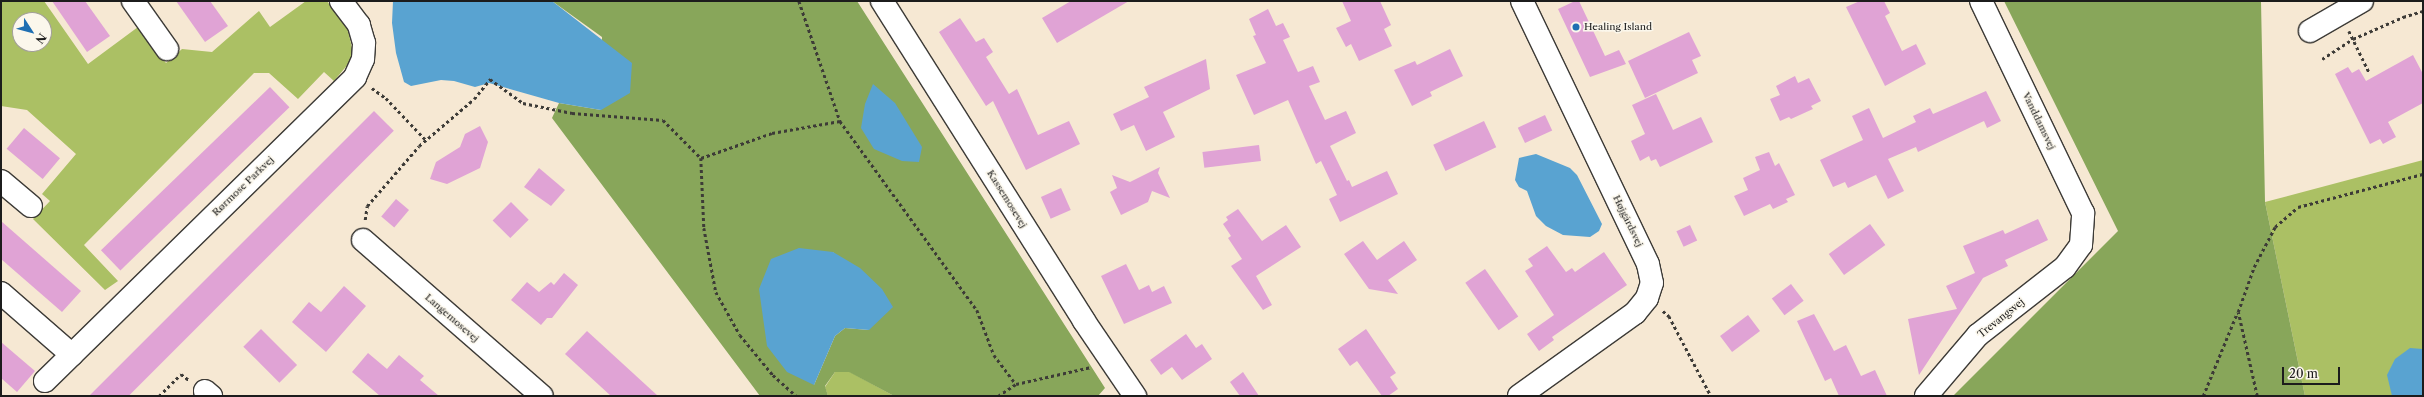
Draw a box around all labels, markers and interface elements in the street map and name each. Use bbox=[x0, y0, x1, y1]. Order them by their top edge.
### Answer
north arrow bbox=[12, 12, 52, 52]
place label: Healing Island bbox=[1584, 21, 1652, 33]
marker: Healing Island bbox=[1571, 22, 1581, 32]
text: N bbox=[32, 30, 49, 46]
street label: Vanddamsvej bbox=[2020, 90, 2058, 152]
street label: Rørmose Parkvej bbox=[210, 154, 276, 218]
street label: Kassemosevej bbox=[984, 168, 1030, 230]
street label: Højgårdsvej bbox=[1610, 193, 1646, 249]
street label: Langemosevej bbox=[423, 291, 481, 345]
street label: Trevangsvej bbox=[1975, 296, 2027, 340]
scale bar bbox=[2284, 359, 2342, 385]
text: 20 m bbox=[2289, 366, 2318, 381]

